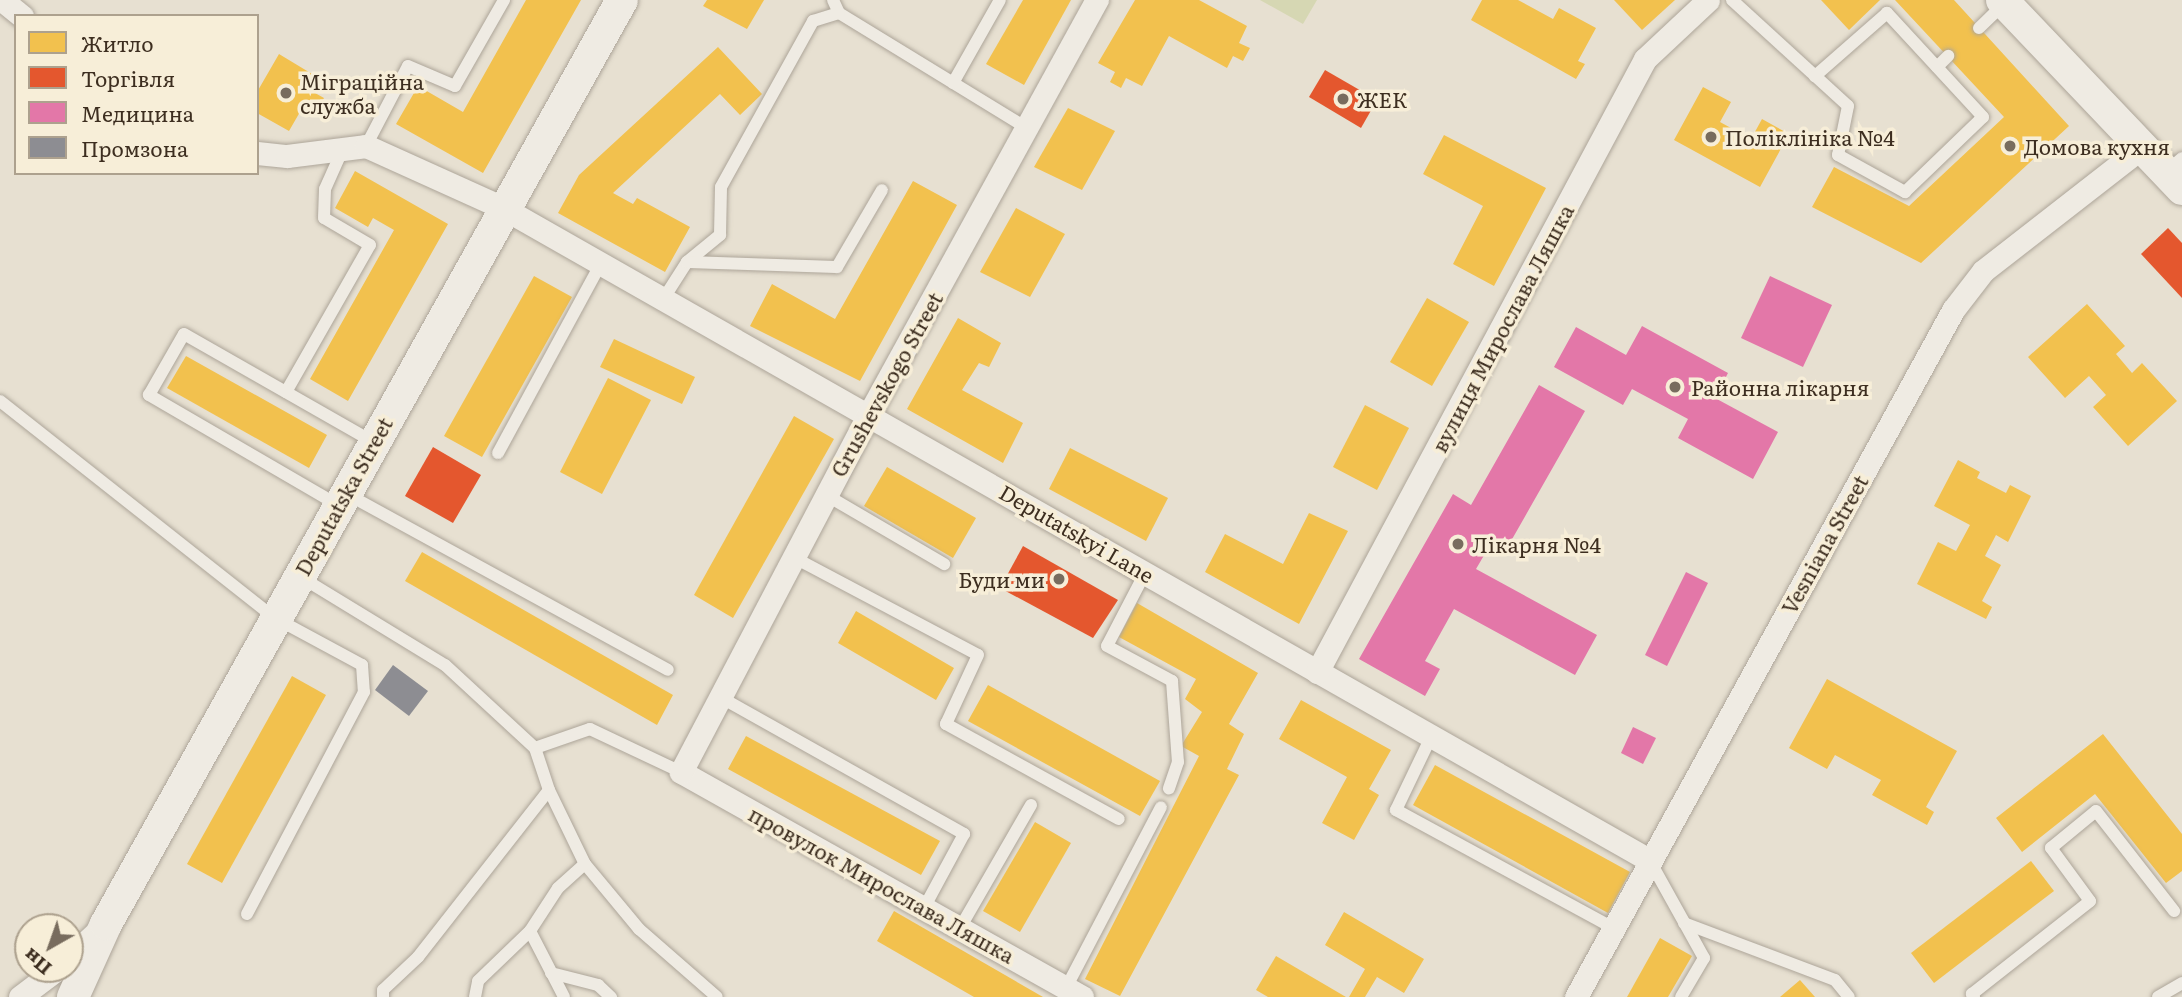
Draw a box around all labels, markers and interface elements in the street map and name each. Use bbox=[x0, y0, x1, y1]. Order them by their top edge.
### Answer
legend bbox=[14, 14, 259, 175]
text: Житло bbox=[81, 27, 154, 58]
text: Торгівля bbox=[81, 62, 175, 93]
place label: Міграційна служба bbox=[300, 68, 424, 118]
marker: Міграційна служба bbox=[278, 85, 294, 101]
place label: ЖЕК bbox=[1357, 86, 1407, 112]
marker: ЖЕК bbox=[1335, 91, 1351, 107]
text: Медицина bbox=[81, 97, 194, 128]
place label: Поліклініка №4 bbox=[1725, 124, 1895, 150]
marker: Поліклініка №4 bbox=[1703, 129, 1719, 145]
text: Промзона bbox=[81, 132, 188, 163]
place label: Домова кухня bbox=[2024, 133, 2170, 159]
marker: Домова кухня bbox=[2002, 138, 2018, 154]
street label: вулиця Мирослава Ляшка bbox=[1426, 200, 1578, 456]
street label: Grushevskogo Street bbox=[825, 287, 947, 481]
place label: Районна лікарня bbox=[1691, 374, 1869, 400]
marker: Районна лікарня bbox=[1665, 377, 1685, 397]
street label: Deputatska Street bbox=[289, 412, 397, 580]
street label: Vesniana Street bbox=[1775, 470, 1873, 618]
street label: Deputatskyi Lane bbox=[995, 479, 1159, 587]
place label: Лікарня №4 bbox=[1472, 531, 1601, 557]
marker: Лікарня №4 bbox=[1450, 536, 1466, 552]
place label: Буди ми bbox=[958, 566, 1045, 592]
marker: Буди ми bbox=[1051, 571, 1067, 587]
street label: провулок Мирослава Ляшка bbox=[745, 800, 1019, 968]
north arrow bbox=[14, 913, 84, 983]
text: Пн bbox=[16, 942, 57, 983]

